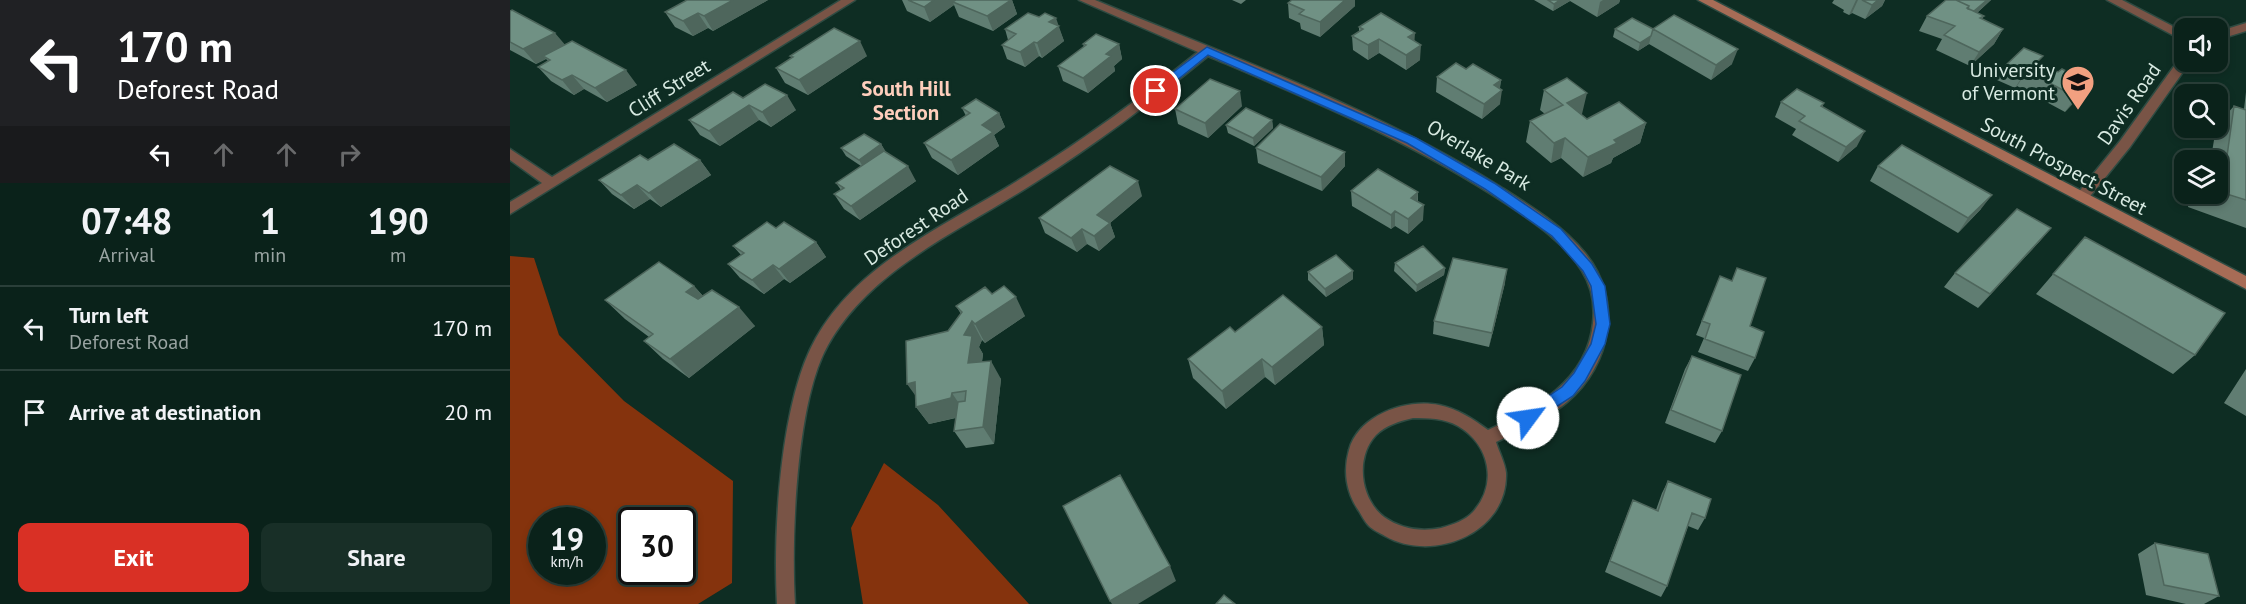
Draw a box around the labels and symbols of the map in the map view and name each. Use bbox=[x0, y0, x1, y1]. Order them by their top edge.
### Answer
street label: Cliff Street bbox=[623, 53, 715, 123]
place label: University of Vermont bbox=[1962, 57, 2056, 106]
street label: Davis Road bbox=[2091, 58, 2167, 150]
school or university icon: University of Vermont bbox=[2060, 64, 2096, 111]
pin bbox=[1130, 65, 1181, 116]
district label: South Hill Section bbox=[861, 75, 952, 126]
street label: South Prospect Street bbox=[1976, 111, 2152, 221]
street label: Overlake Park bbox=[1422, 114, 1536, 197]
street label: Deforest Road bbox=[859, 183, 973, 271]
position arrow bbox=[1496, 386, 1560, 450]
speed limit sign: 30 bbox=[618, 507, 696, 585]

